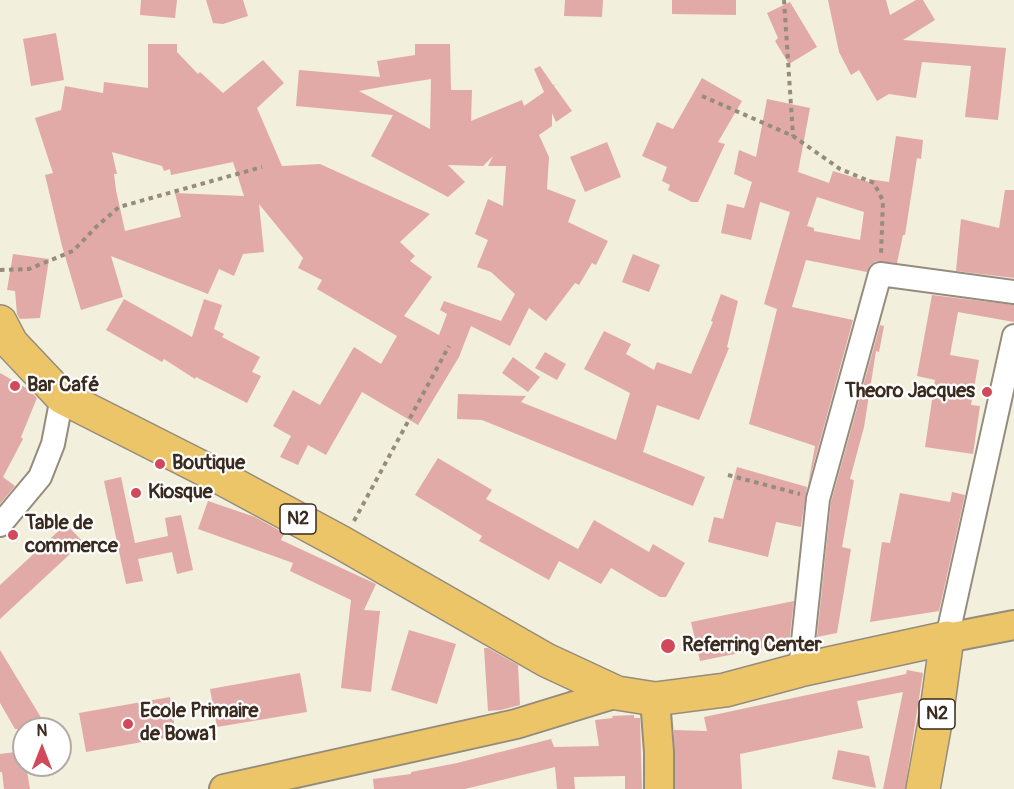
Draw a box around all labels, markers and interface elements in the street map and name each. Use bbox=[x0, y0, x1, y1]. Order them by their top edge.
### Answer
place label: Bar Café bbox=[27, 374, 99, 398]
marker: Bar Café bbox=[8, 379, 22, 393]
place label: Theoro Jacques bbox=[845, 380, 975, 404]
marker: Theoro Jacques bbox=[980, 385, 994, 399]
place label: Boutique bbox=[172, 452, 245, 476]
marker: Boutique bbox=[153, 457, 167, 471]
place label: Kiosque bbox=[148, 481, 213, 505]
marker: Kiosque bbox=[129, 486, 143, 500]
road number: N2 bbox=[280, 504, 316, 534]
place label: Table de commerce bbox=[25, 512, 118, 559]
marker: Table de commerce bbox=[6, 528, 20, 542]
place label: Referring Center bbox=[682, 634, 822, 658]
marker: Referring Center bbox=[659, 637, 677, 655]
road number: N2 bbox=[919, 699, 955, 729]
place label: Ecole Primaire de Bowa1 bbox=[140, 700, 258, 747]
north arrow bbox=[12, 717, 72, 777]
marker: Ecole Primaire de Bowa1 bbox=[121, 717, 135, 731]
text: N bbox=[37, 721, 47, 741]

